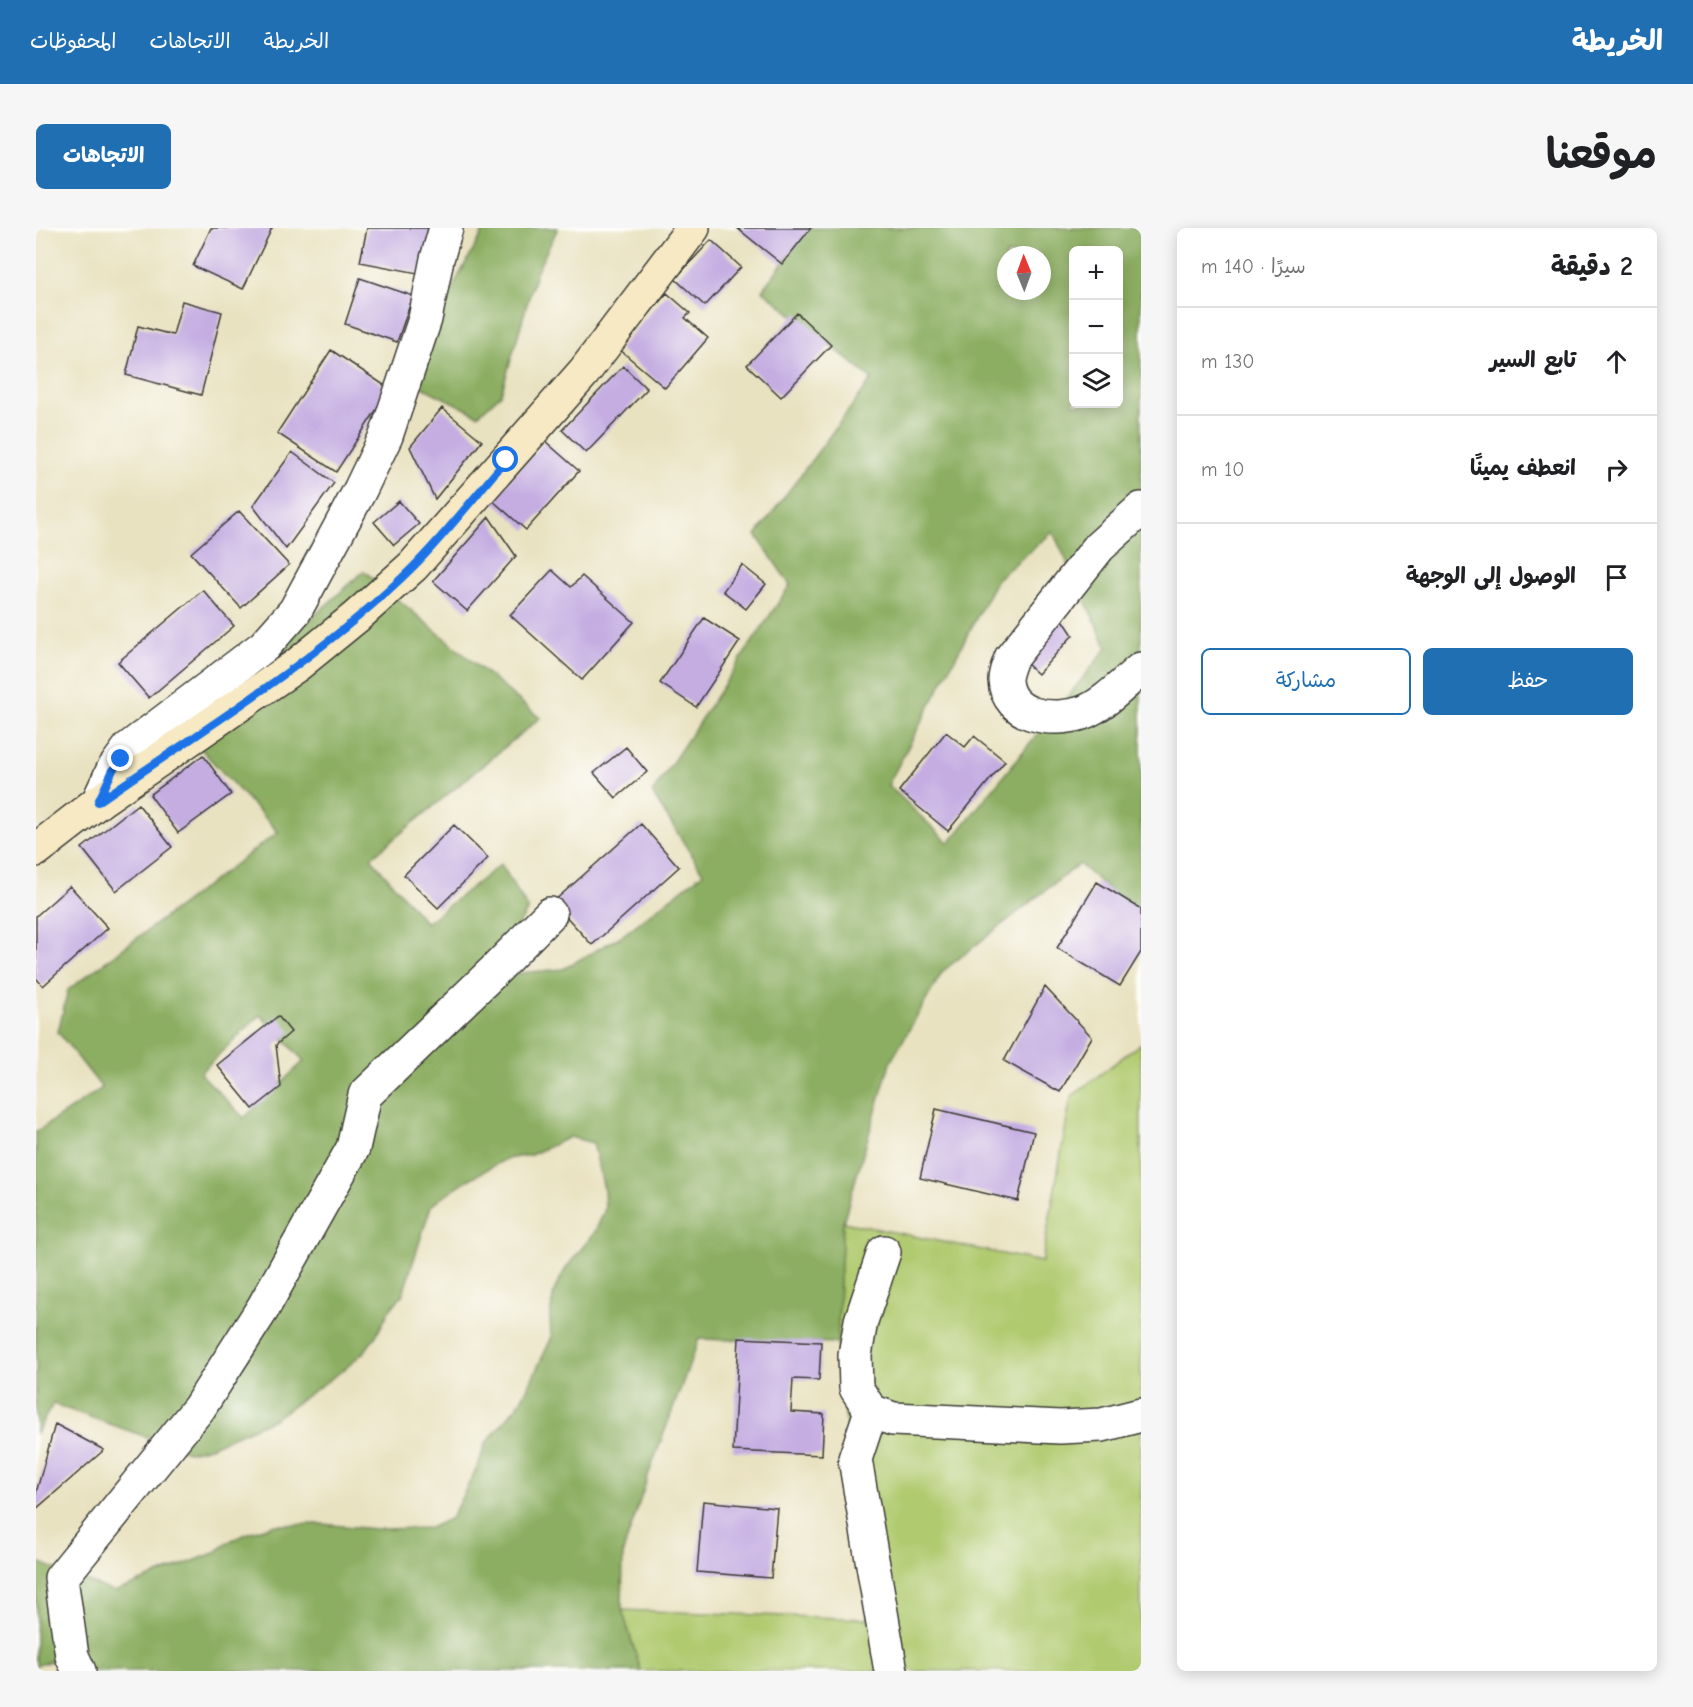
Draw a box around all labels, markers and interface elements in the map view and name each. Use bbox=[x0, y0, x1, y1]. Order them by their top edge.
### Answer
text: الخريطة bbox=[1572, 25, 1663, 57]
text: المحفوظات bbox=[30, 29, 116, 53]
text: الاتجاهات bbox=[149, 29, 231, 53]
text: الخريطة bbox=[264, 29, 329, 53]
button: الاتجاهات bbox=[36, 124, 171, 189]
text: موقعنا bbox=[1546, 130, 1657, 179]
north arrow bbox=[997, 246, 1051, 300]
map controls bbox=[1069, 246, 1123, 408]
button: + bbox=[1069, 246, 1123, 300]
text: 2 دقيقة bbox=[1551, 252, 1633, 282]
text: سيرًا · 140 m bbox=[1201, 255, 1306, 278]
button: − bbox=[1069, 300, 1123, 354]
icon: ahead bbox=[1600, 345, 1633, 378]
text: تابع السير bbox=[1490, 347, 1576, 373]
text: 130 m bbox=[1201, 350, 1254, 373]
button: layers bbox=[1069, 354, 1123, 408]
route start bbox=[492, 446, 518, 472]
icon: right bbox=[1600, 453, 1633, 486]
text: انعطف يمينًا bbox=[1470, 455, 1576, 481]
text: 10 m bbox=[1201, 458, 1244, 481]
icon: arrive bbox=[1600, 561, 1633, 594]
text: الوصول إلى الوجهة bbox=[1406, 563, 1576, 589]
button: مشاركة bbox=[1201, 648, 1411, 715]
button: حفظ bbox=[1423, 648, 1633, 715]
route end bbox=[107, 745, 133, 771]

